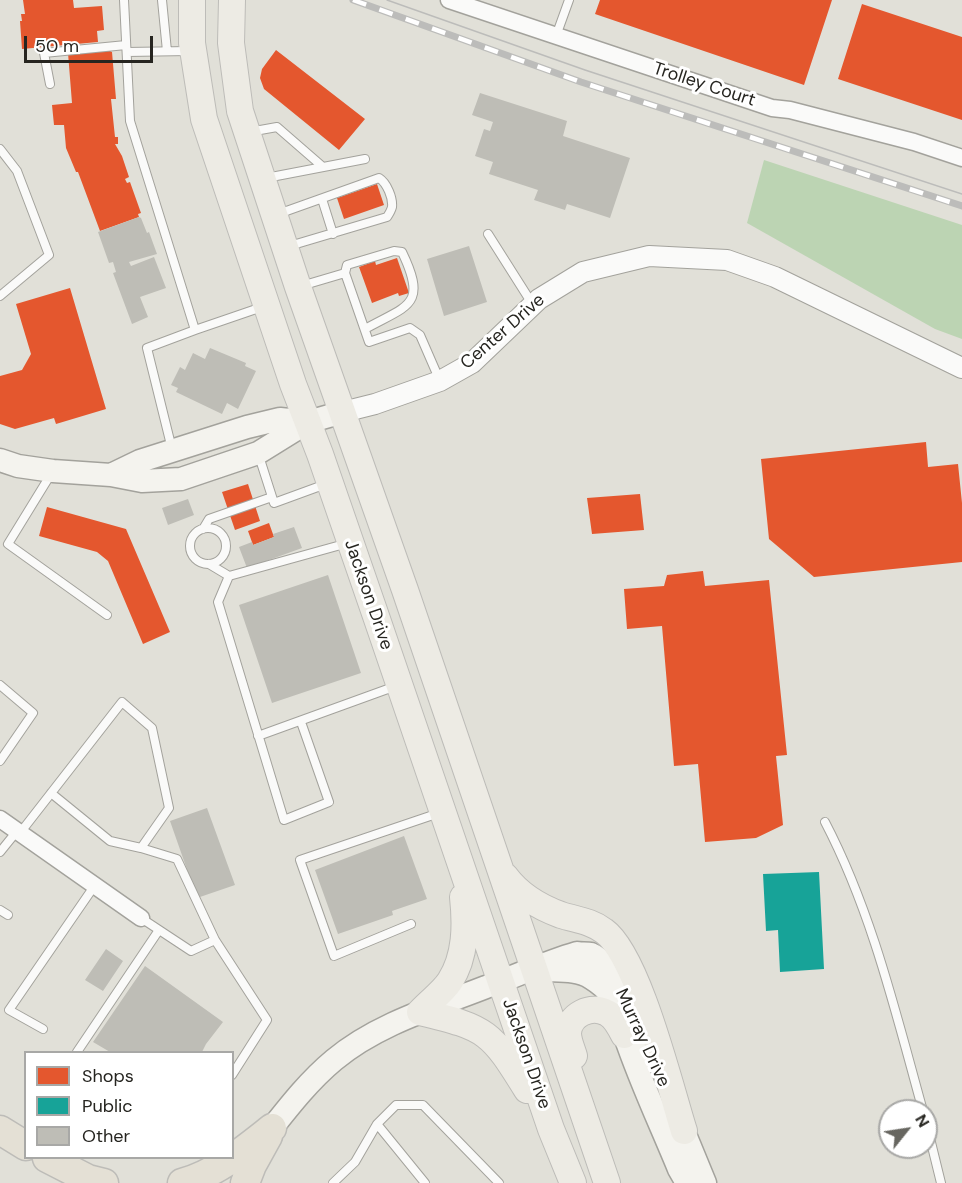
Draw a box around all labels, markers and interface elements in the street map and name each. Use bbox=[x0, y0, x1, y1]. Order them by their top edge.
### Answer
scale bar bbox=[27, 24, 156, 62]
text: 50 m bbox=[35, 34, 79, 58]
street label: Trolley Court bbox=[650, 58, 758, 112]
street label: Center Drive bbox=[456, 290, 550, 374]
street label: Jackson Drive bbox=[339, 537, 397, 653]
street label: Murray Drive bbox=[610, 986, 674, 1090]
street label: Jackson Drive bbox=[497, 996, 555, 1112]
legend bbox=[24, 1051, 234, 1159]
text: Shops bbox=[82, 1064, 134, 1088]
text: Public bbox=[82, 1094, 133, 1118]
north arrow bbox=[878, 1099, 938, 1159]
text: N bbox=[910, 1110, 934, 1131]
text: Other bbox=[82, 1124, 130, 1148]

